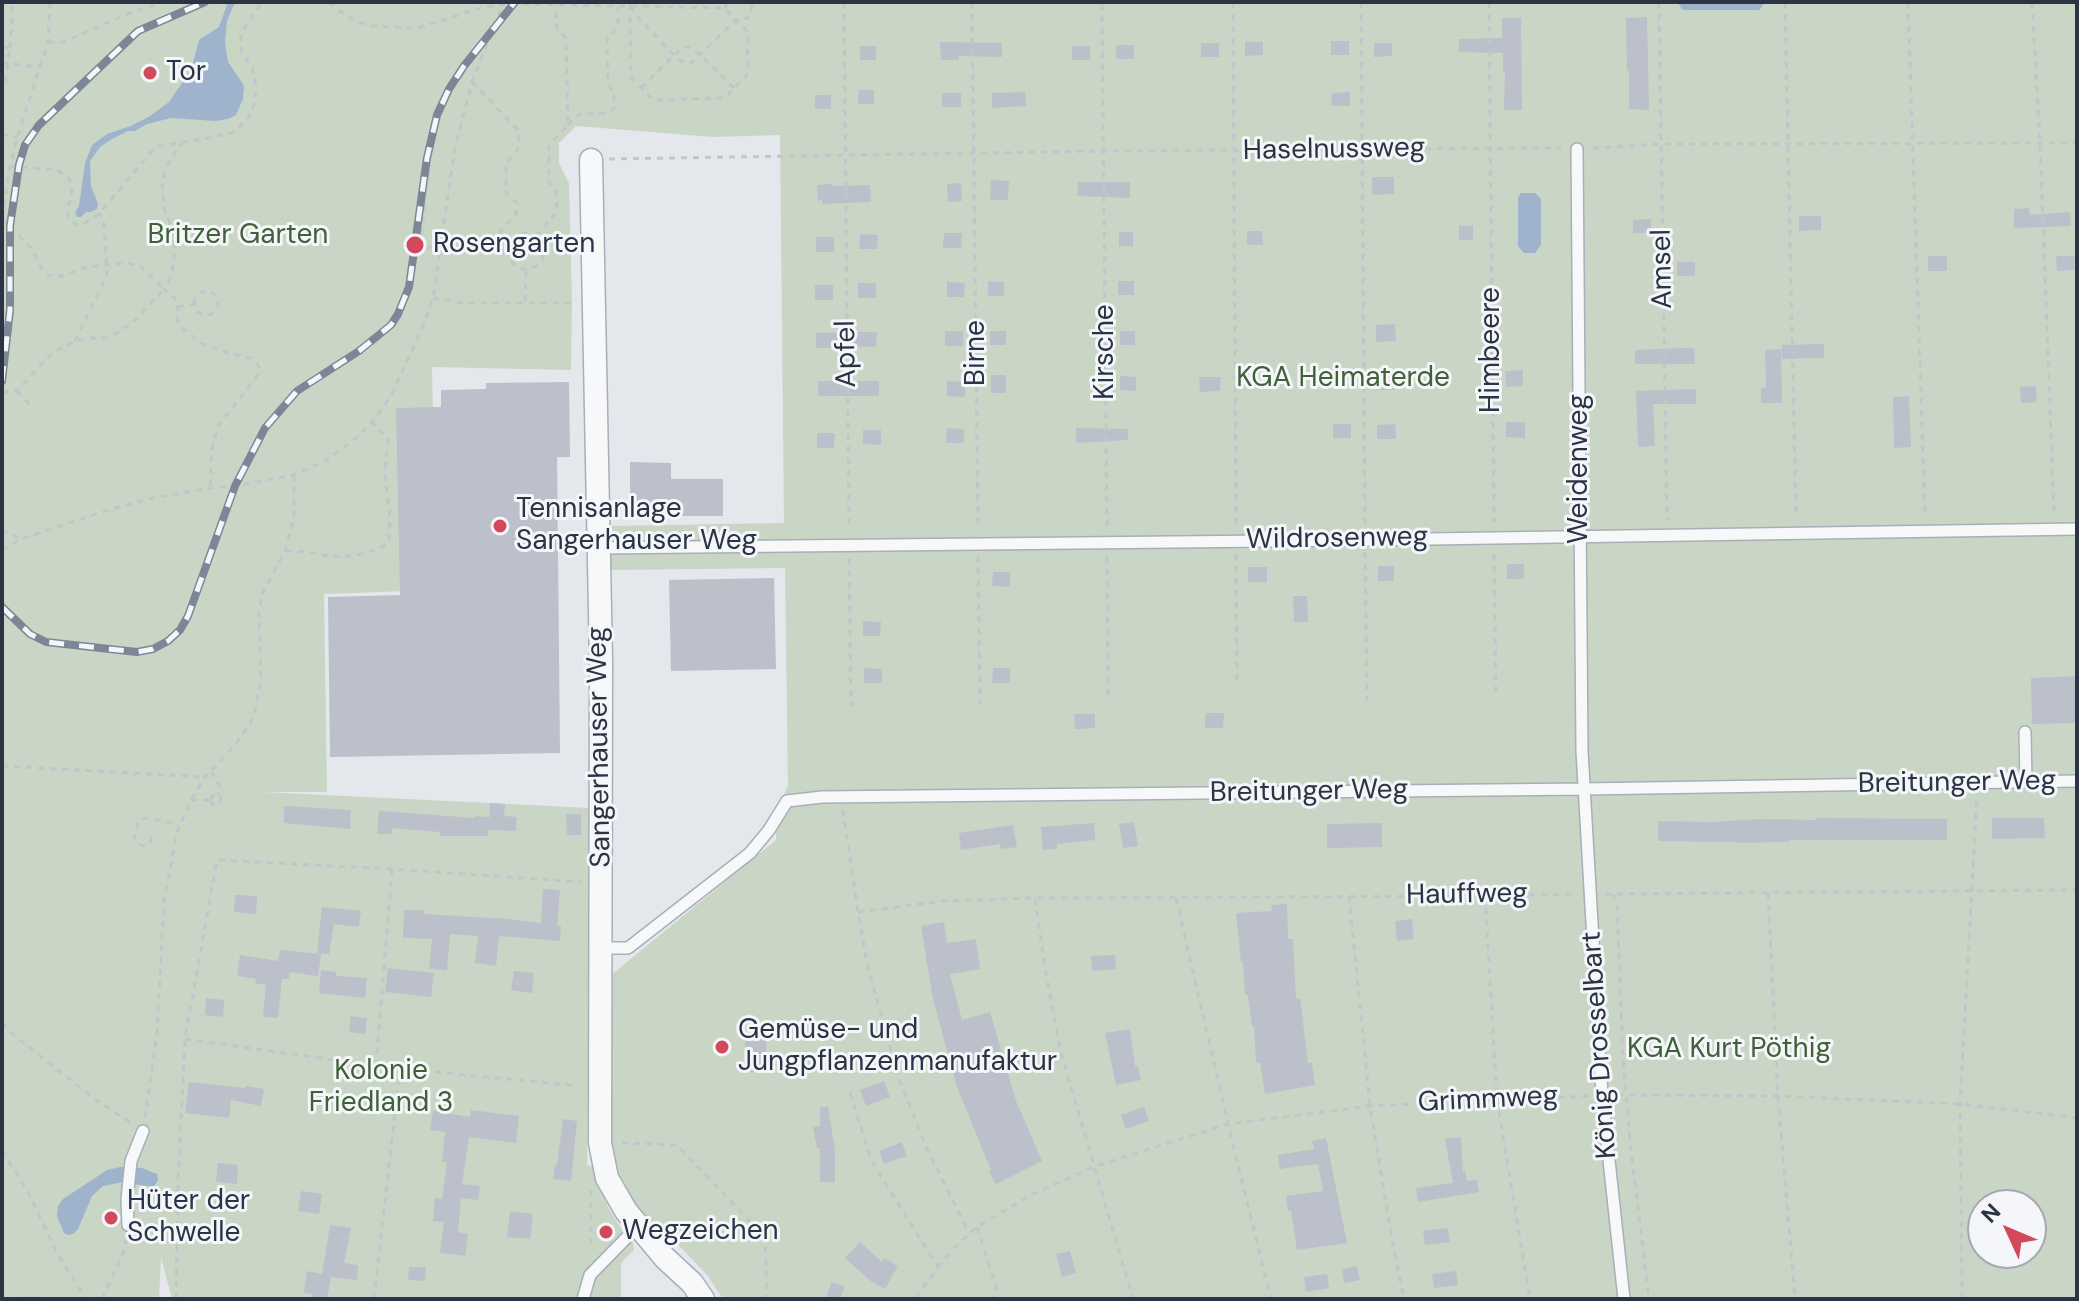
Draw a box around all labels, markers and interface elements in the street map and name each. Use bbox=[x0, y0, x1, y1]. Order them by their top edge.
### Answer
place label: Tor bbox=[166, 56, 206, 90]
marker: Tor bbox=[141, 64, 159, 82]
street label: Haselnussweg bbox=[1242, 132, 1426, 168]
park label: Britzer Garten bbox=[148, 219, 328, 253]
place label: Rosengarten bbox=[433, 228, 595, 262]
street label: Amsel bbox=[1646, 229, 1680, 309]
marker: Rosengarten bbox=[404, 234, 426, 256]
street label: Himbeere bbox=[1475, 287, 1509, 413]
street label: Kirsche bbox=[1089, 304, 1123, 400]
street label: Apfel bbox=[830, 320, 864, 388]
street label: Birne bbox=[960, 320, 994, 386]
park label: KGA Heimaterde bbox=[1236, 362, 1450, 396]
street label: Weidenweg bbox=[1563, 394, 1597, 544]
place label: Tennisanlage Sangerhauser Weg bbox=[516, 493, 757, 559]
marker: Tennisanlage Sangerhauser Weg bbox=[491, 517, 509, 535]
street label: Wildrosenweg bbox=[1246, 521, 1428, 557]
street label: Sangerhauser Weg bbox=[581, 626, 619, 868]
street label: Breitunger Weg bbox=[1858, 764, 2056, 802]
street label: Breitunger Weg bbox=[1210, 773, 1408, 811]
street label: Hauffweg bbox=[1406, 877, 1528, 913]
street label: König Drosselbart bbox=[1575, 930, 1625, 1160]
place label: Gemüse- und Jungpflanzenmanufaktur bbox=[738, 1014, 1057, 1080]
park label: KGA Kurt Pöthig bbox=[1627, 1033, 1831, 1067]
marker: Gemüse- und Jungpflanzenmanufaktur bbox=[713, 1038, 731, 1056]
park label: Kolonie Friedland 3 bbox=[309, 1055, 453, 1121]
street label: Grimmweg bbox=[1417, 1080, 1559, 1120]
place label: Hüter der Schwelle bbox=[127, 1185, 250, 1251]
north arrow bbox=[1967, 1189, 2047, 1269]
text: N bbox=[1975, 1198, 2007, 1229]
marker: Hüter der Schwelle bbox=[102, 1209, 120, 1227]
place label: Wegzeichen bbox=[622, 1215, 779, 1249]
marker: Wegzeichen bbox=[597, 1223, 615, 1241]

